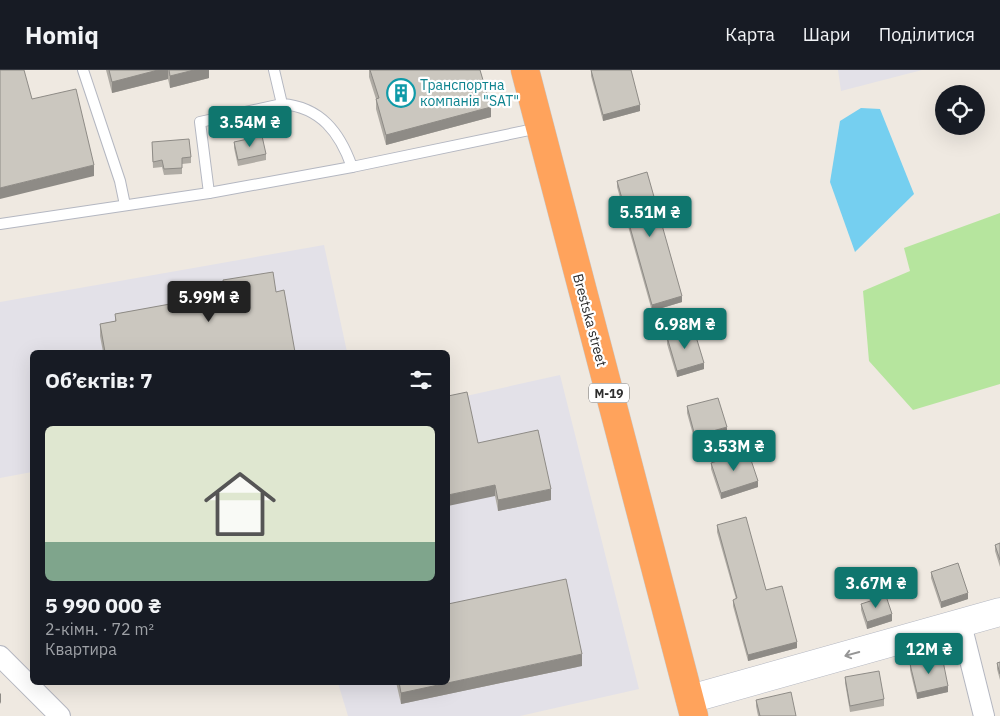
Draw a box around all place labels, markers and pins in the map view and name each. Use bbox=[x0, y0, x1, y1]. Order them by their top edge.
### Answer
place label: Транспортна компанія "SAT" bbox=[420, 76, 519, 110]
building icon: Транспортна компанія "SAT" bbox=[386, 78, 416, 108]
pin: 3.54M ₴ bbox=[204, 106, 296, 148]
pin: 5.51M ₴ bbox=[604, 196, 696, 238]
pin: 5.99M ₴ bbox=[163, 280, 255, 323]
pin: 6.98M ₴ bbox=[639, 308, 731, 350]
pin: 3.53M ₴ bbox=[688, 430, 780, 472]
pin: 3.67M ₴ bbox=[830, 566, 922, 609]
pin: 12M ₴ bbox=[894, 632, 964, 675]

